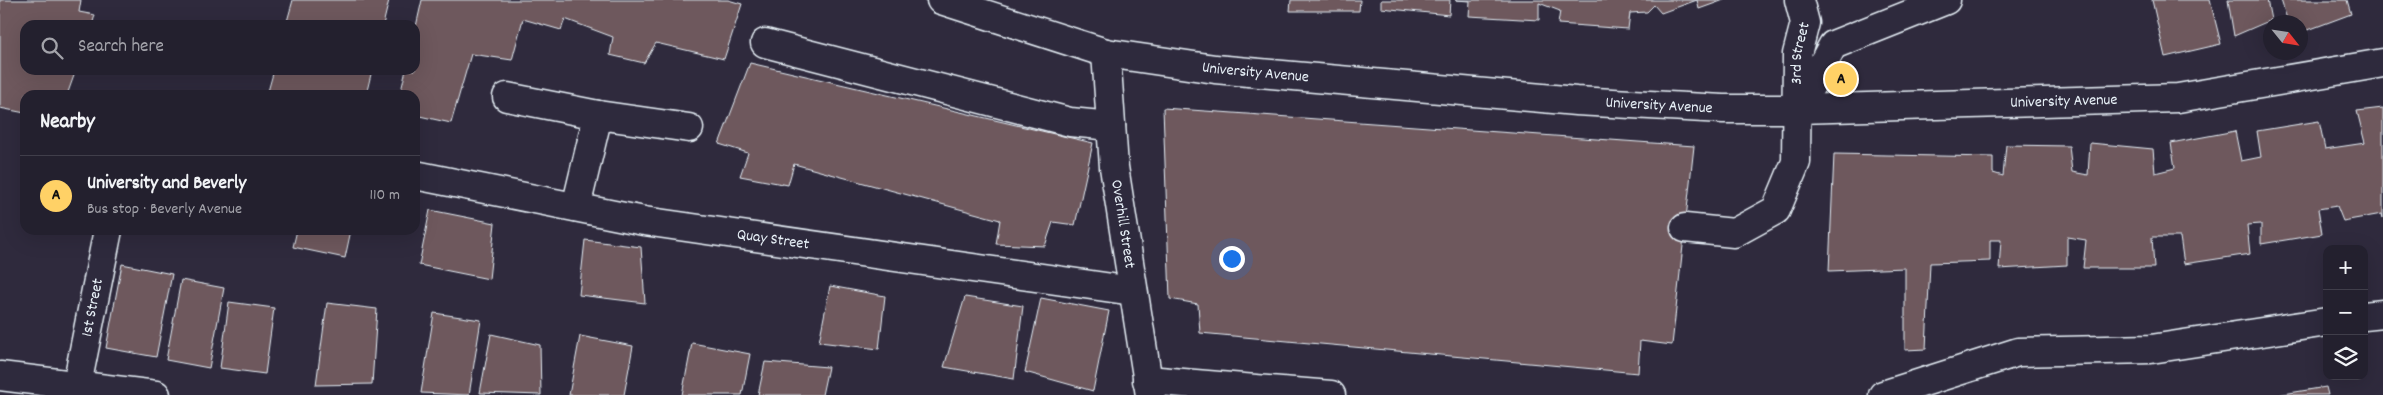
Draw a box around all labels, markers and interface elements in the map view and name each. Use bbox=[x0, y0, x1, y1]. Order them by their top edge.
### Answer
north arrow bbox=[2263, 15, 2308, 60]
search box bbox=[20, 20, 420, 75]
street label: 3rd Street bbox=[1785, 20, 1816, 85]
icon: search bbox=[38, 34, 66, 62]
text: Search here bbox=[78, 34, 164, 61]
street label: University Avenue bbox=[1200, 56, 1310, 89]
pin: A bbox=[1825, 60, 1857, 98]
street label: University Avenue bbox=[2010, 88, 2118, 114]
street label: University Avenue bbox=[1605, 91, 1713, 120]
text: Nearby bbox=[40, 108, 95, 138]
text: University and Beverly bbox=[87, 171, 246, 198]
street label: Overhill Street bbox=[1105, 178, 1141, 270]
text: A bbox=[52, 184, 60, 207]
text: 110 m bbox=[370, 184, 400, 207]
text: Bus stop · Beverly Avenue bbox=[87, 198, 242, 221]
street label: Quay Street bbox=[735, 223, 811, 256]
map controls bbox=[2323, 245, 2368, 380]
button: + bbox=[2323, 245, 2368, 290]
your location bbox=[1219, 246, 1245, 272]
street label: 1st Street bbox=[75, 276, 110, 339]
button: − bbox=[2323, 290, 2368, 335]
button: layers bbox=[2323, 335, 2368, 380]

